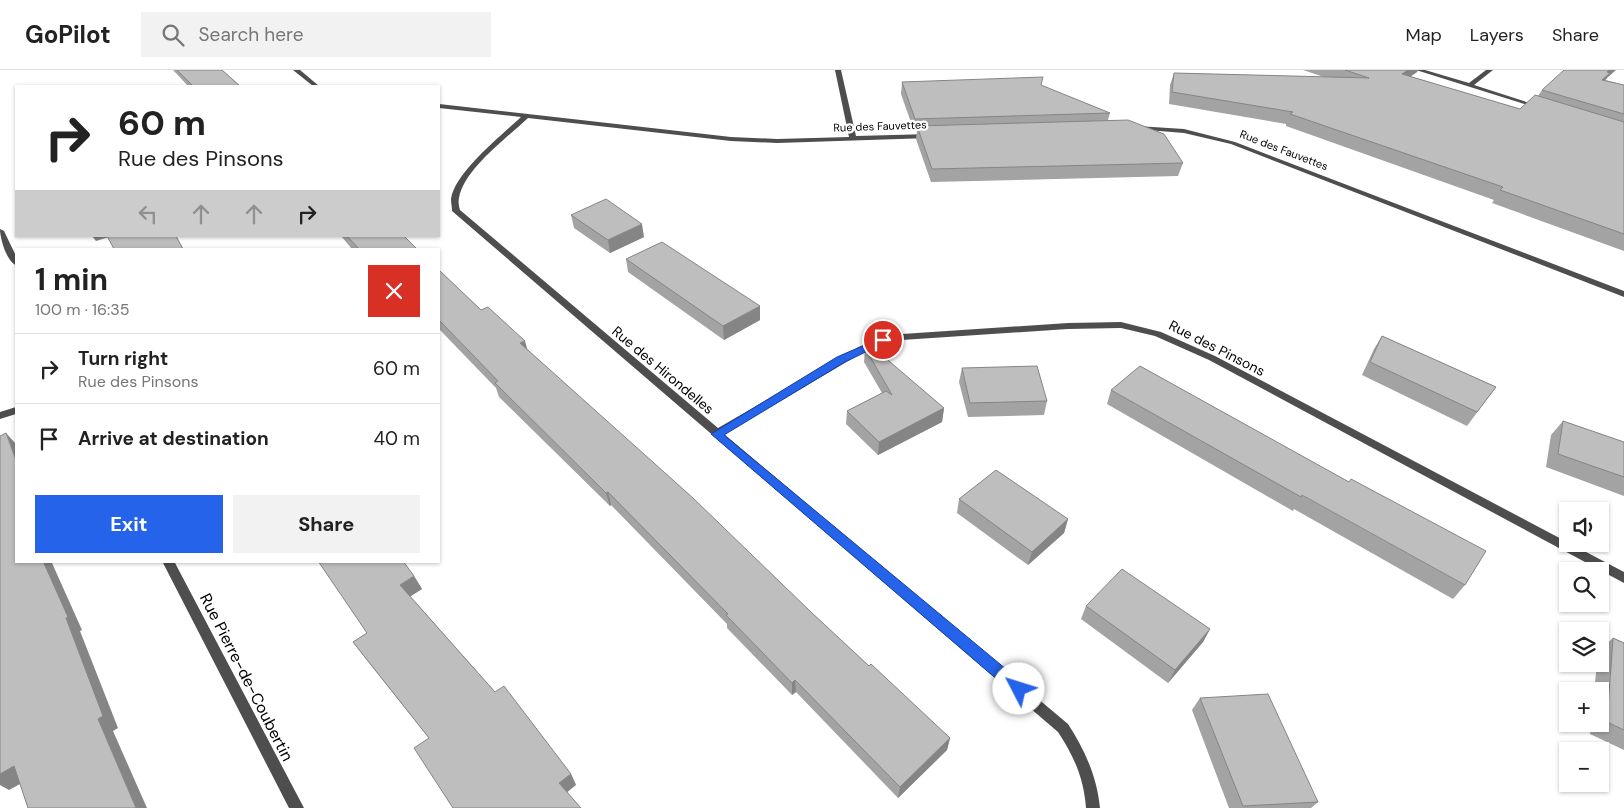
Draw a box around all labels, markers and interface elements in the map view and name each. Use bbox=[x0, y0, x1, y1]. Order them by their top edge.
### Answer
search box bbox=[141, 12, 491, 57]
text: GoPilot bbox=[25, 19, 111, 50]
icon: search bbox=[159, 21, 187, 49]
text: Search here bbox=[199, 22, 303, 47]
text: Map bbox=[1406, 23, 1442, 47]
text: Layers bbox=[1470, 23, 1524, 47]
text: Share bbox=[1552, 23, 1599, 47]
text: 60 m bbox=[118, 100, 206, 146]
icon: right bbox=[35, 105, 100, 170]
street label: Rue des Fauvettes bbox=[833, 117, 927, 135]
street label: Rue des Fauvettes bbox=[1238, 127, 1330, 173]
text: Rue des Pinsons bbox=[118, 144, 284, 173]
icon: left bbox=[134, 200, 162, 228]
icon: ahead bbox=[187, 200, 215, 228]
icon: ahead bbox=[240, 200, 268, 228]
icon: right bbox=[293, 200, 321, 228]
text: 1 min bbox=[35, 260, 108, 299]
button: close bbox=[368, 265, 420, 317]
text: 100 m · 16:35 bbox=[35, 299, 130, 320]
street label: Rue des Pinsons bbox=[1166, 316, 1268, 380]
pin bbox=[862, 319, 904, 361]
street label: Rue des Hirondelles bbox=[608, 322, 718, 418]
icon: arrive bbox=[869, 326, 897, 354]
text: Turn right bbox=[78, 346, 168, 371]
icon: right bbox=[35, 355, 63, 383]
text: 60 m bbox=[373, 356, 420, 381]
text: Rue des Pinsons bbox=[78, 371, 198, 392]
icon: arrive bbox=[35, 425, 63, 453]
text: Arrive at destination bbox=[78, 426, 269, 451]
text: 40 m bbox=[373, 426, 420, 451]
button: Exit bbox=[35, 495, 223, 553]
button: Share bbox=[233, 495, 420, 553]
map controls bbox=[1559, 502, 1609, 792]
button: sound bbox=[1559, 502, 1609, 552]
button: search bbox=[1559, 562, 1609, 612]
street label: Rue Pierre-de-Coubertin bbox=[195, 590, 298, 765]
button: layers bbox=[1559, 622, 1609, 672]
position arrow bbox=[992, 662, 1044, 714]
button: + bbox=[1559, 682, 1609, 732]
button: − bbox=[1559, 742, 1609, 792]

